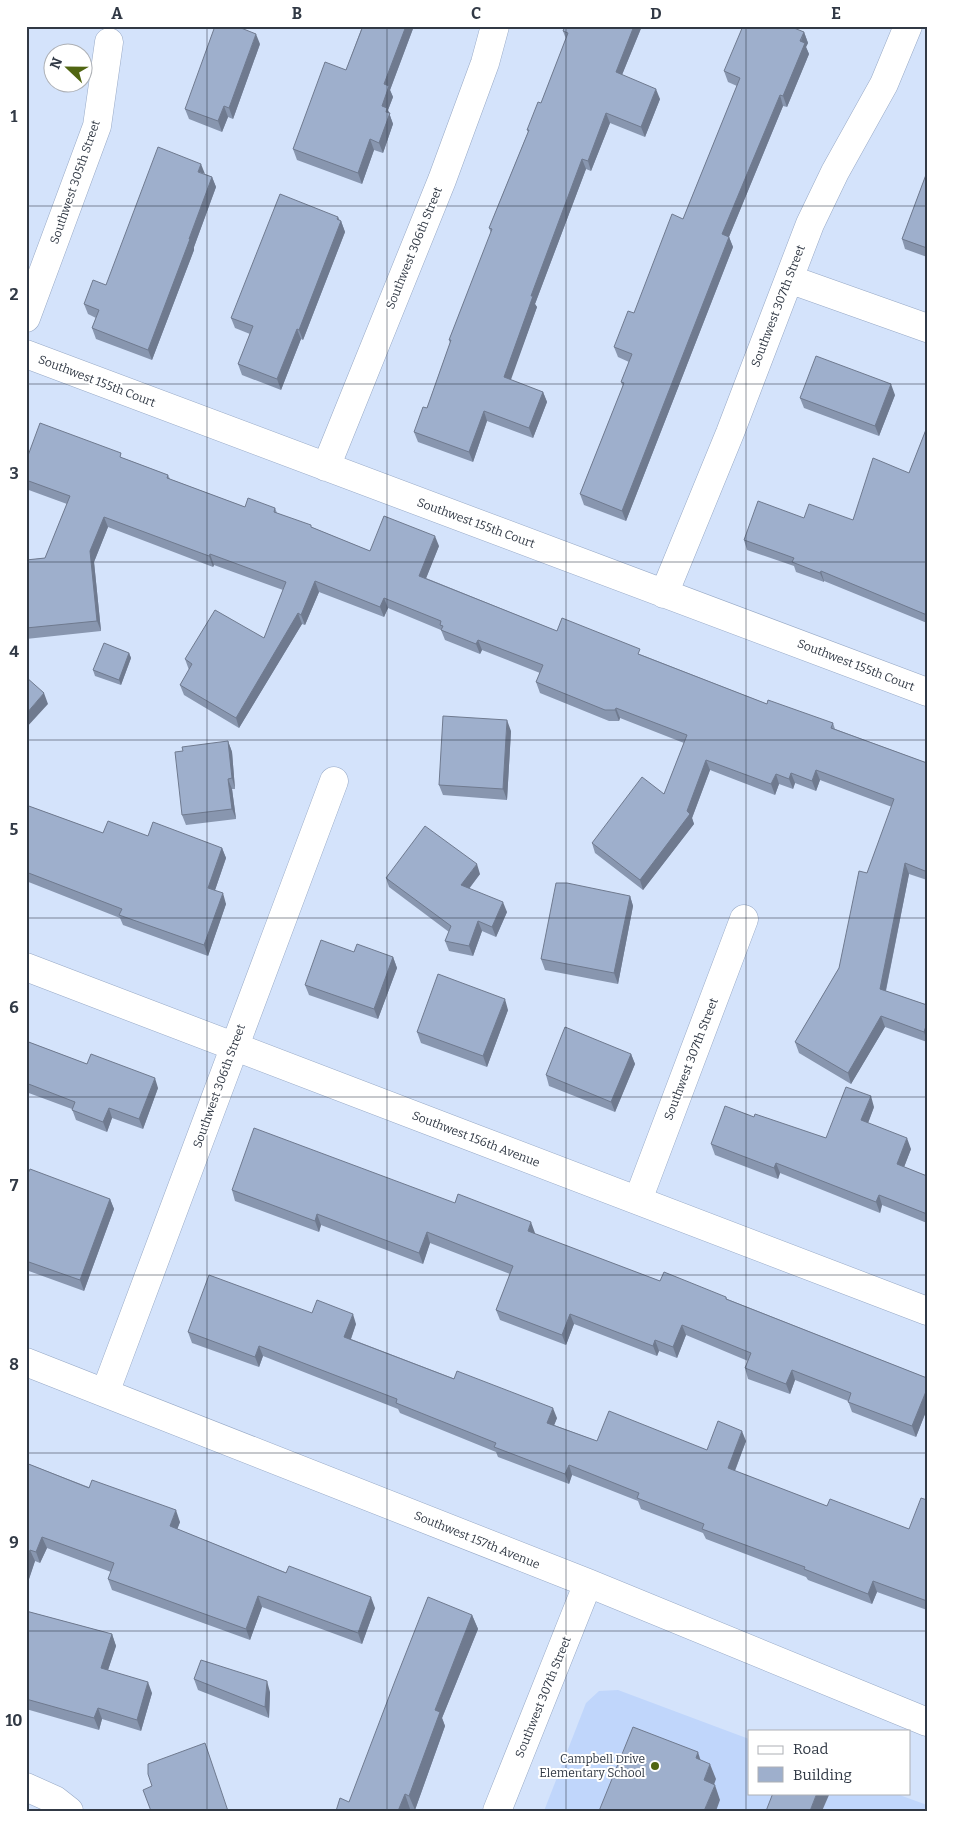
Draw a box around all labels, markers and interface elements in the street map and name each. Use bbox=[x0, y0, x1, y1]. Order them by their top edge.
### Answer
text: A bbox=[111, 4, 123, 23]
text: B bbox=[292, 4, 302, 23]
text: C bbox=[471, 4, 481, 23]
text: D bbox=[650, 4, 662, 23]
text: E bbox=[831, 4, 841, 23]
north arrow bbox=[42, 42, 92, 92]
text: N bbox=[47, 55, 66, 72]
text: 1 bbox=[11, 107, 18, 126]
street label: Southwest 305th Street bbox=[47, 118, 103, 246]
street label: Southwest 306th Street bbox=[383, 184, 445, 311]
street label: Southwest 307th Street bbox=[748, 242, 808, 369]
text: 2 bbox=[9, 285, 19, 304]
street label: Southwest 155th Court bbox=[36, 352, 158, 410]
text: 3 bbox=[9, 464, 19, 483]
street label: Southwest 155th Court bbox=[415, 495, 537, 551]
street label: Southwest 155th Court bbox=[795, 636, 917, 694]
text: 4 bbox=[9, 642, 19, 661]
text: 5 bbox=[10, 820, 19, 839]
street label: Southwest 307th Street bbox=[661, 995, 721, 1122]
text: 6 bbox=[9, 998, 19, 1017]
street label: Southwest 306th Street bbox=[190, 1022, 248, 1150]
street label: Southwest 156th Avenue bbox=[410, 1108, 542, 1170]
text: 7 bbox=[10, 1176, 19, 1195]
text: 8 bbox=[9, 1355, 19, 1374]
street label: Southwest 157th Avenue bbox=[412, 1508, 542, 1572]
text: 9 bbox=[9, 1533, 19, 1552]
street label: Southwest 307th Street bbox=[512, 1634, 574, 1760]
text: 10 bbox=[5, 1711, 23, 1730]
legend bbox=[748, 1730, 910, 1794]
text: Road bbox=[793, 1740, 828, 1758]
place label: Campbell Drive Elementary School bbox=[539, 1752, 646, 1780]
marker: Campbell Drive Elementary School bbox=[649, 1760, 661, 1772]
text: Building bbox=[793, 1766, 852, 1784]

